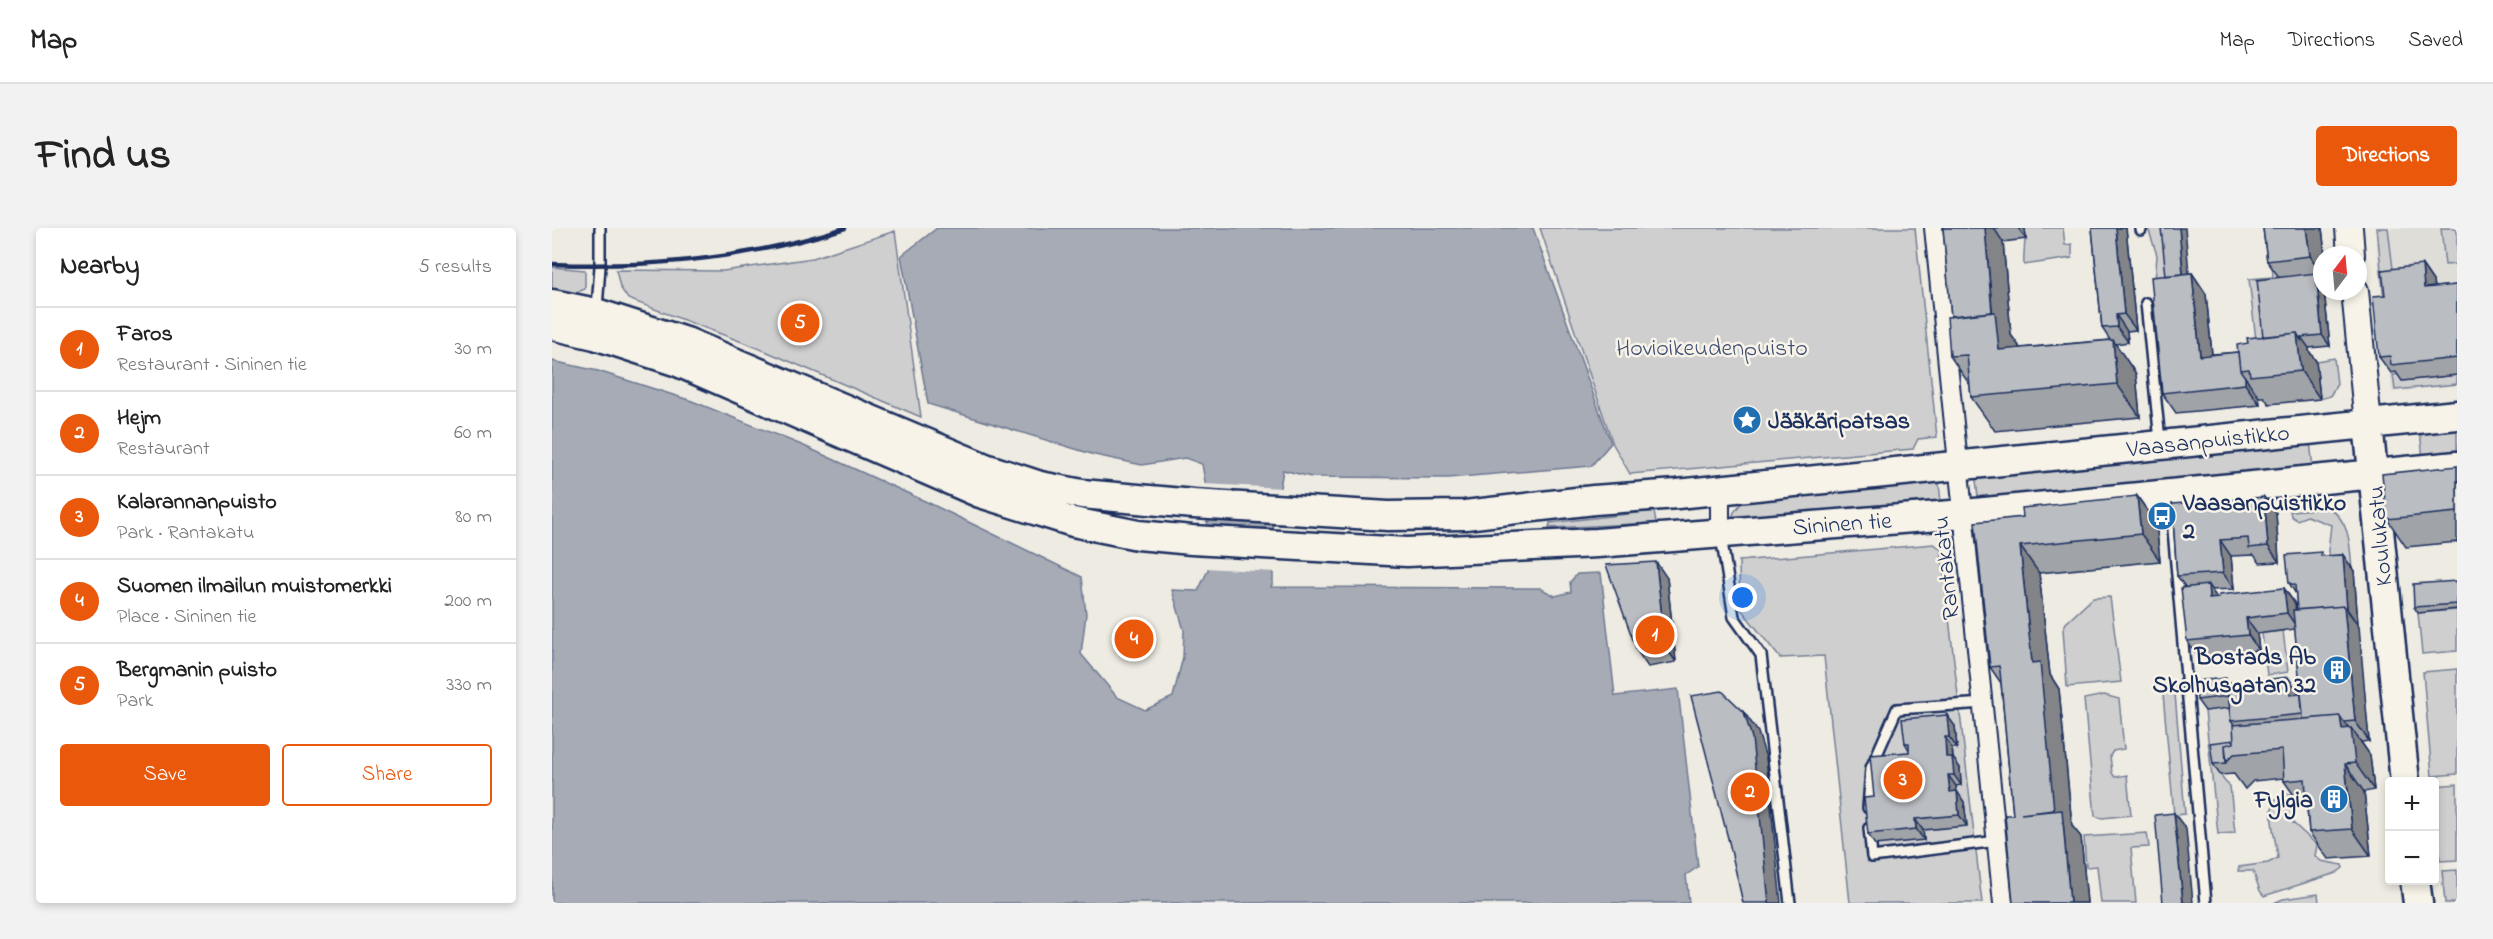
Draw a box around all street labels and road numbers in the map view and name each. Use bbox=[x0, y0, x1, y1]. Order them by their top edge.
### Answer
street label: Vaasanpuistikko bbox=[2124, 417, 2291, 469]
street label: Koulukatu bbox=[2360, 484, 2403, 587]
street label: Sininen tie bbox=[1791, 505, 1893, 546]
street label: Rantakatu bbox=[1925, 514, 1970, 621]

